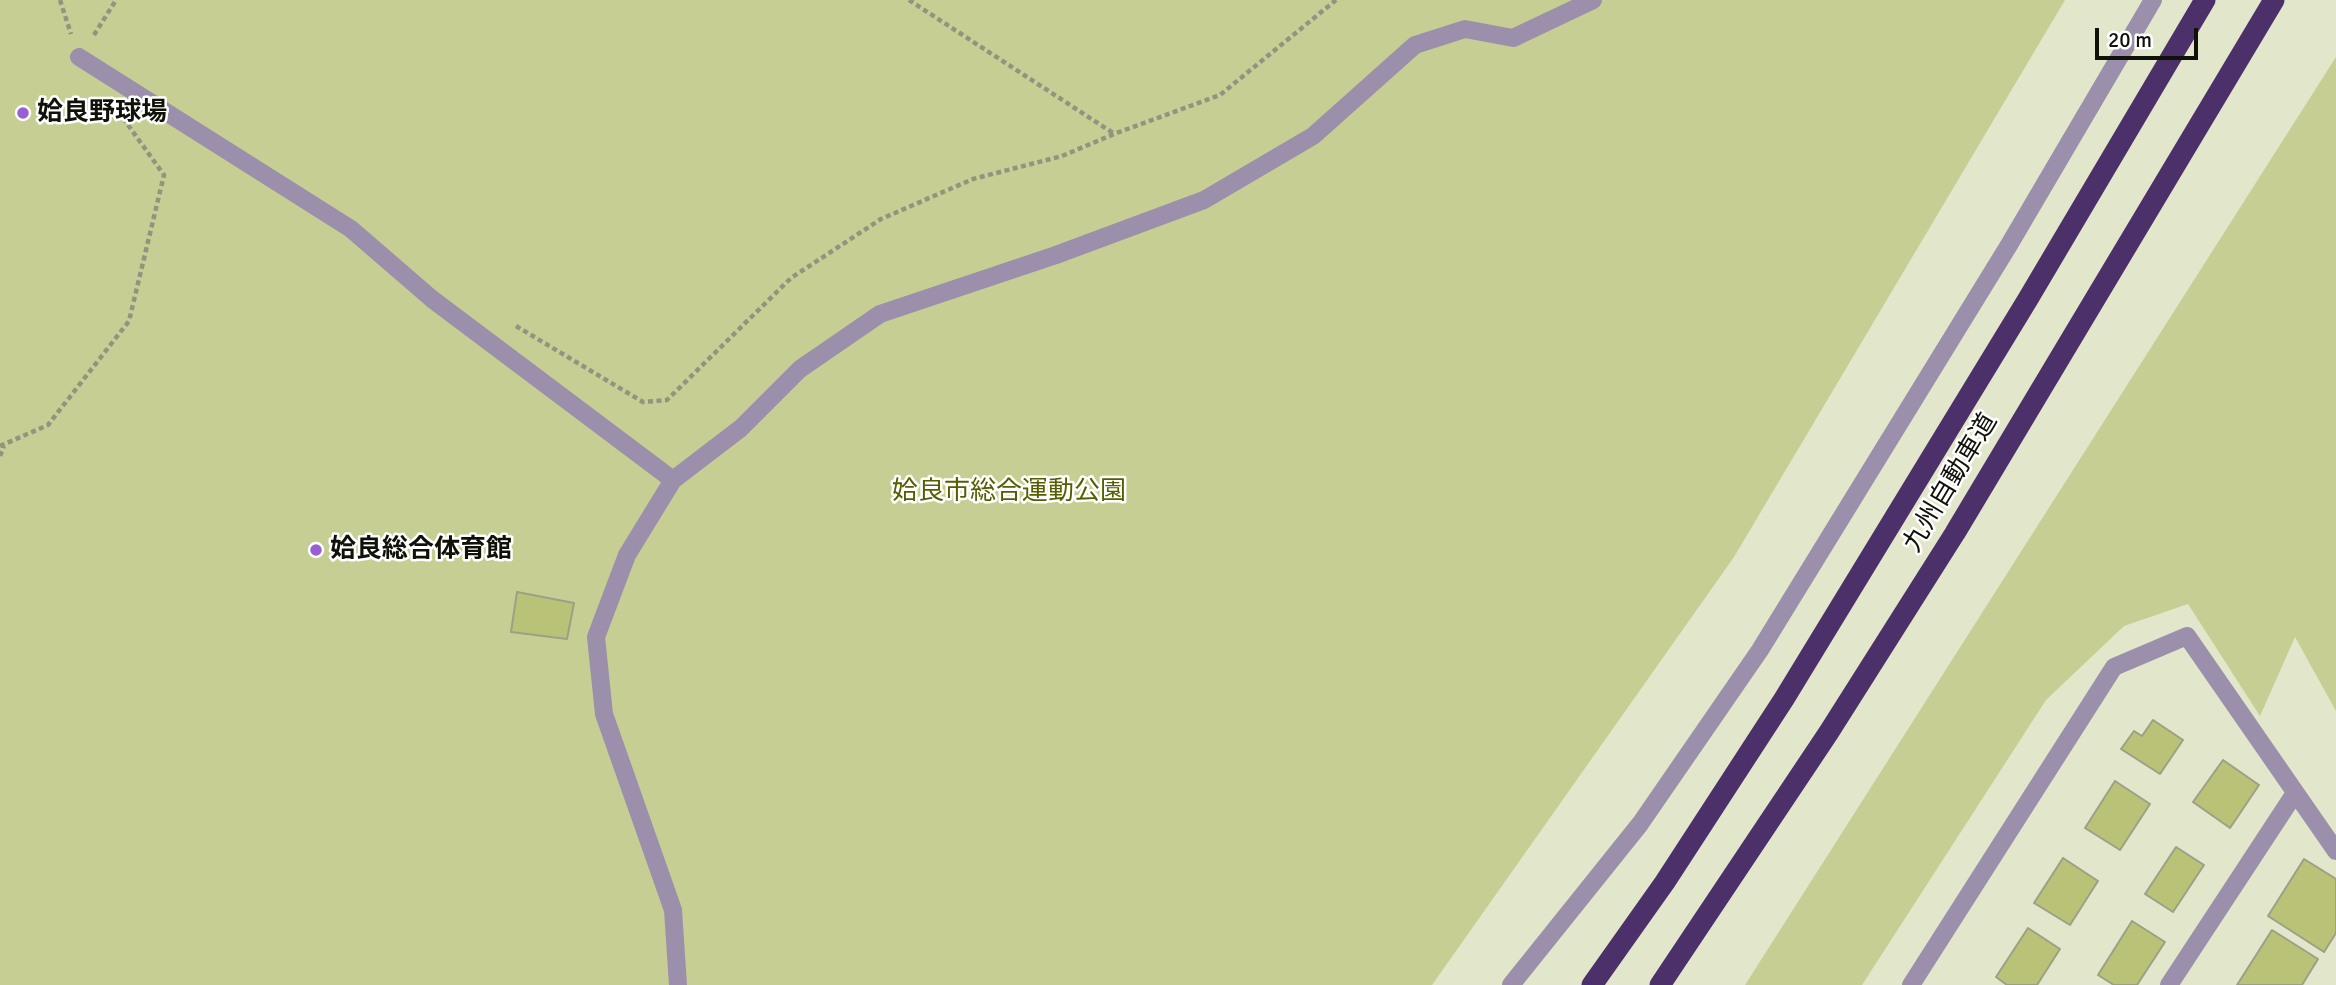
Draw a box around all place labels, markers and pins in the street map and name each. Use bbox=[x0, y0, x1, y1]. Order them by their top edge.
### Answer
place label: 姶良野球場 bbox=[37, 97, 167, 129]
marker: 姶良野球場 bbox=[15, 105, 31, 121]
place label: 姶良総合体育館 bbox=[330, 534, 512, 566]
marker: 姶良総合体育館 bbox=[308, 542, 324, 558]

